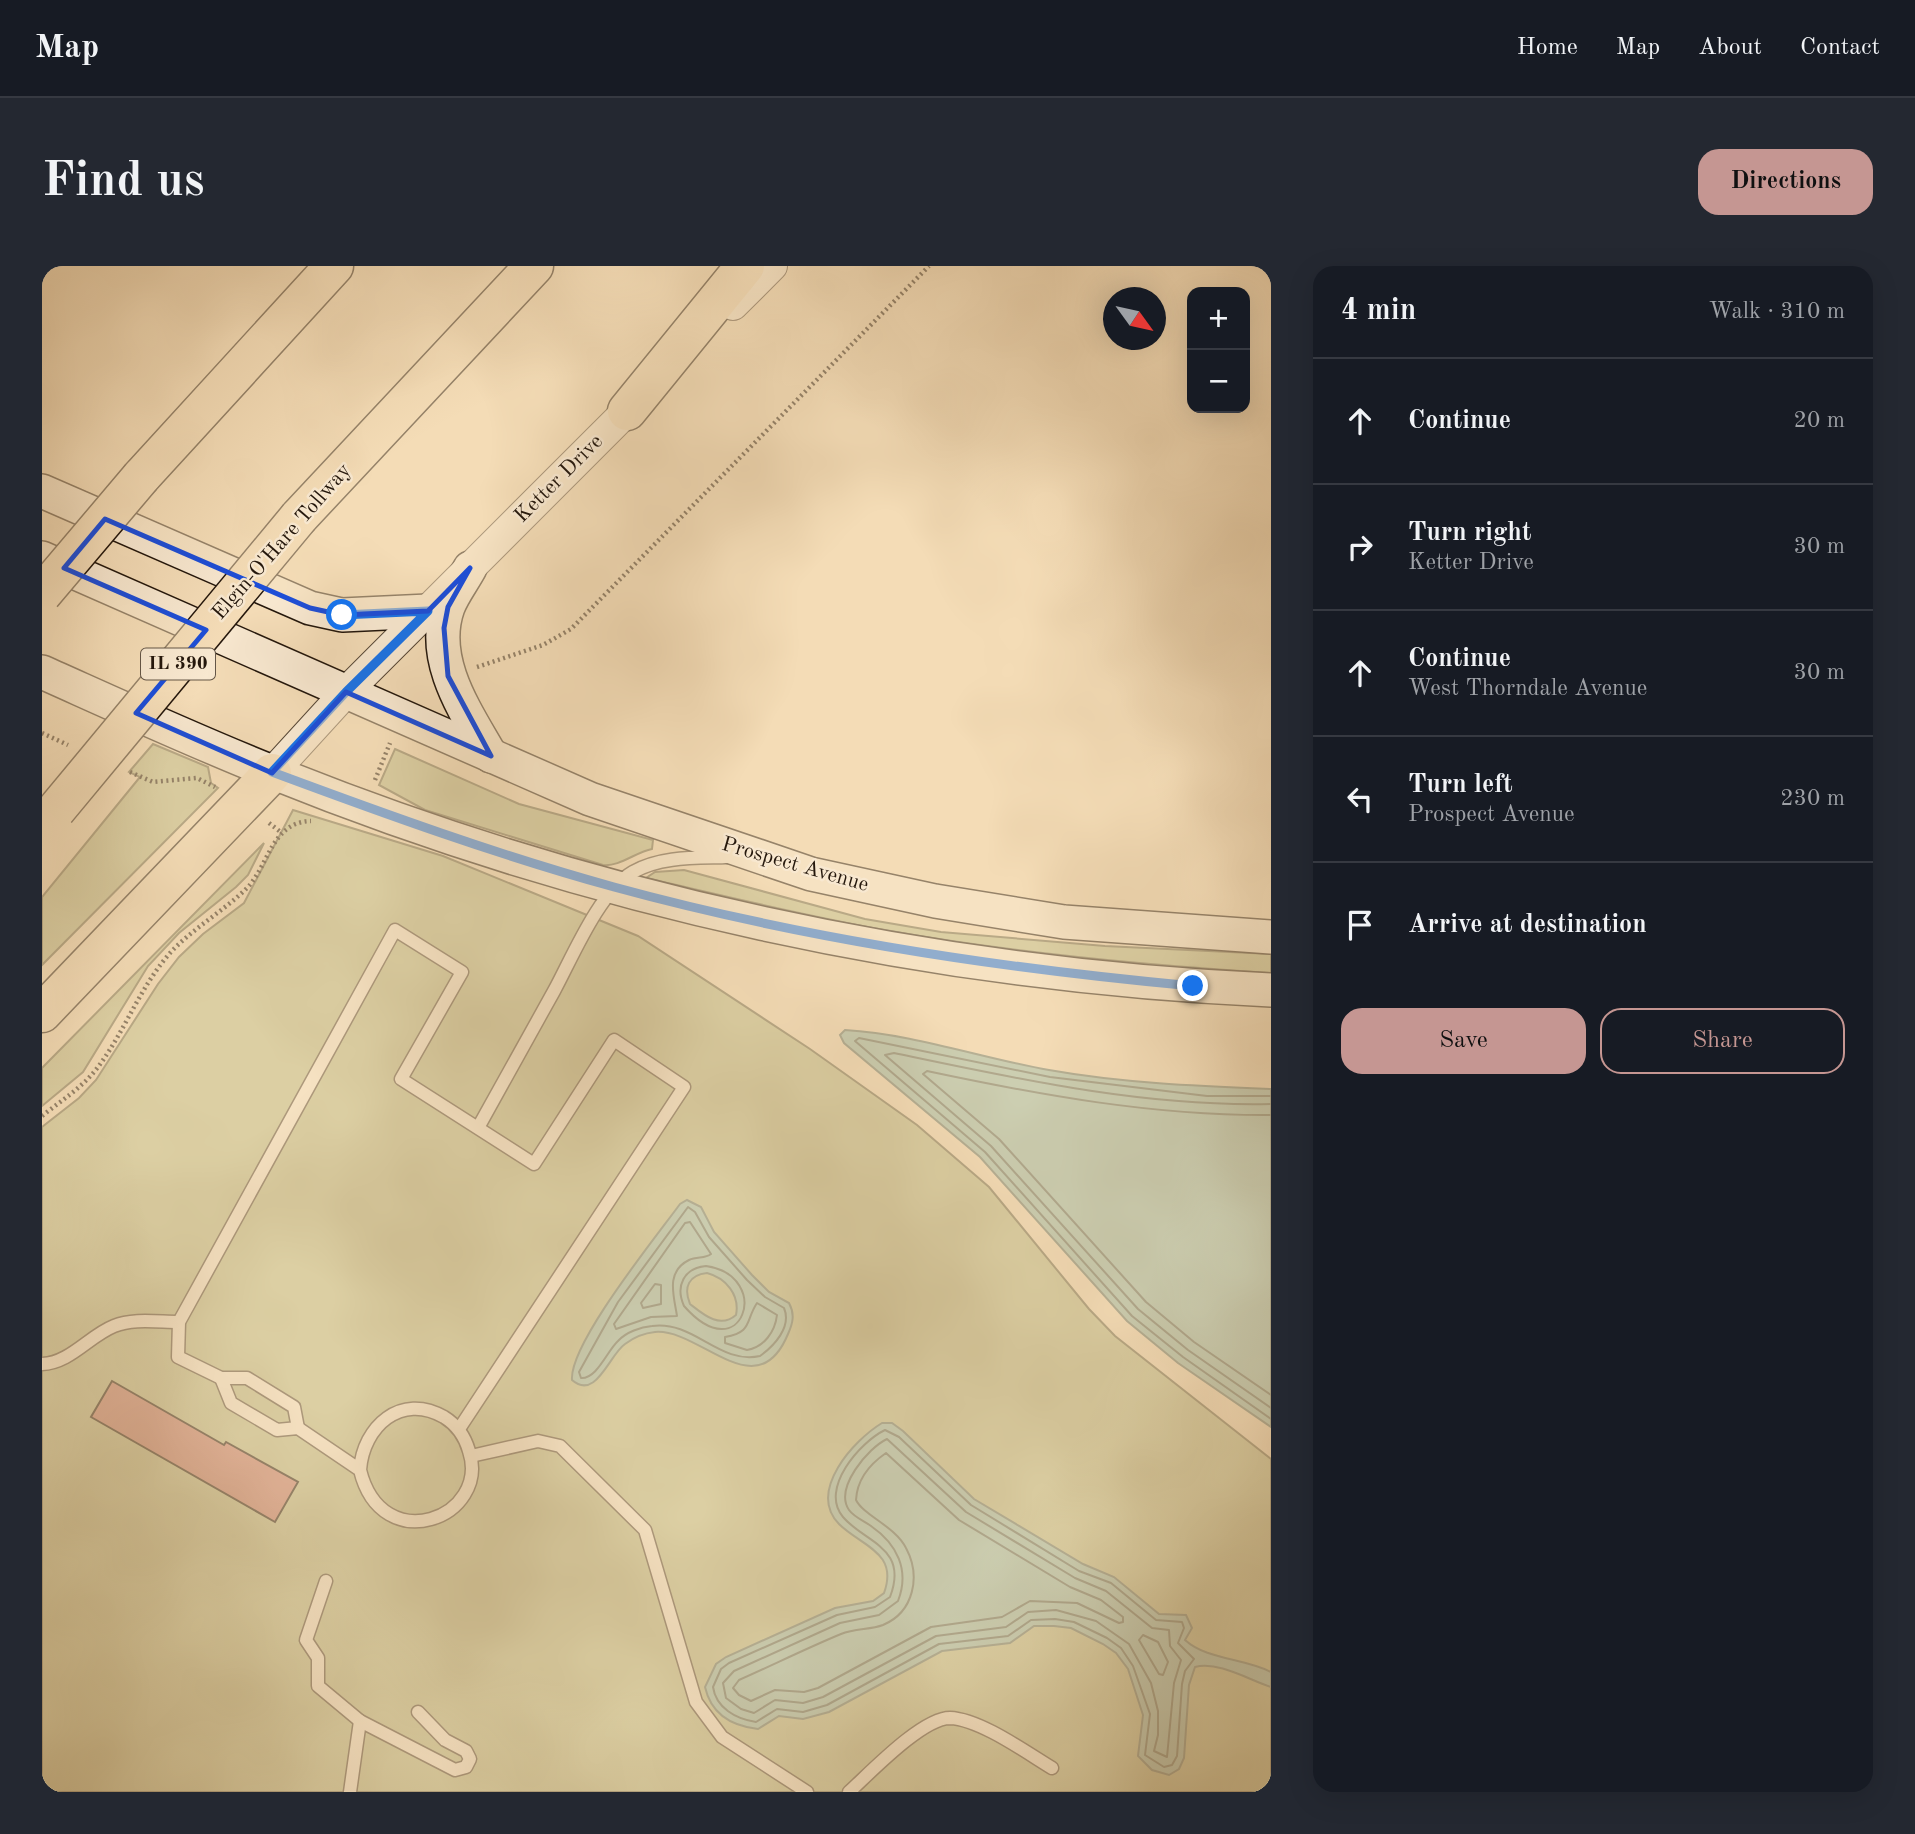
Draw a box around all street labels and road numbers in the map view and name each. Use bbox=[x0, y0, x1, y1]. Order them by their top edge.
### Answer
street label: Ketter Drive bbox=[511, 431, 607, 527]
street label: Elgin-O'Hare Tollway bbox=[209, 460, 355, 624]
road number: IL 390 bbox=[141, 648, 215, 680]
street label: Prospect Avenue bbox=[719, 834, 871, 896]

